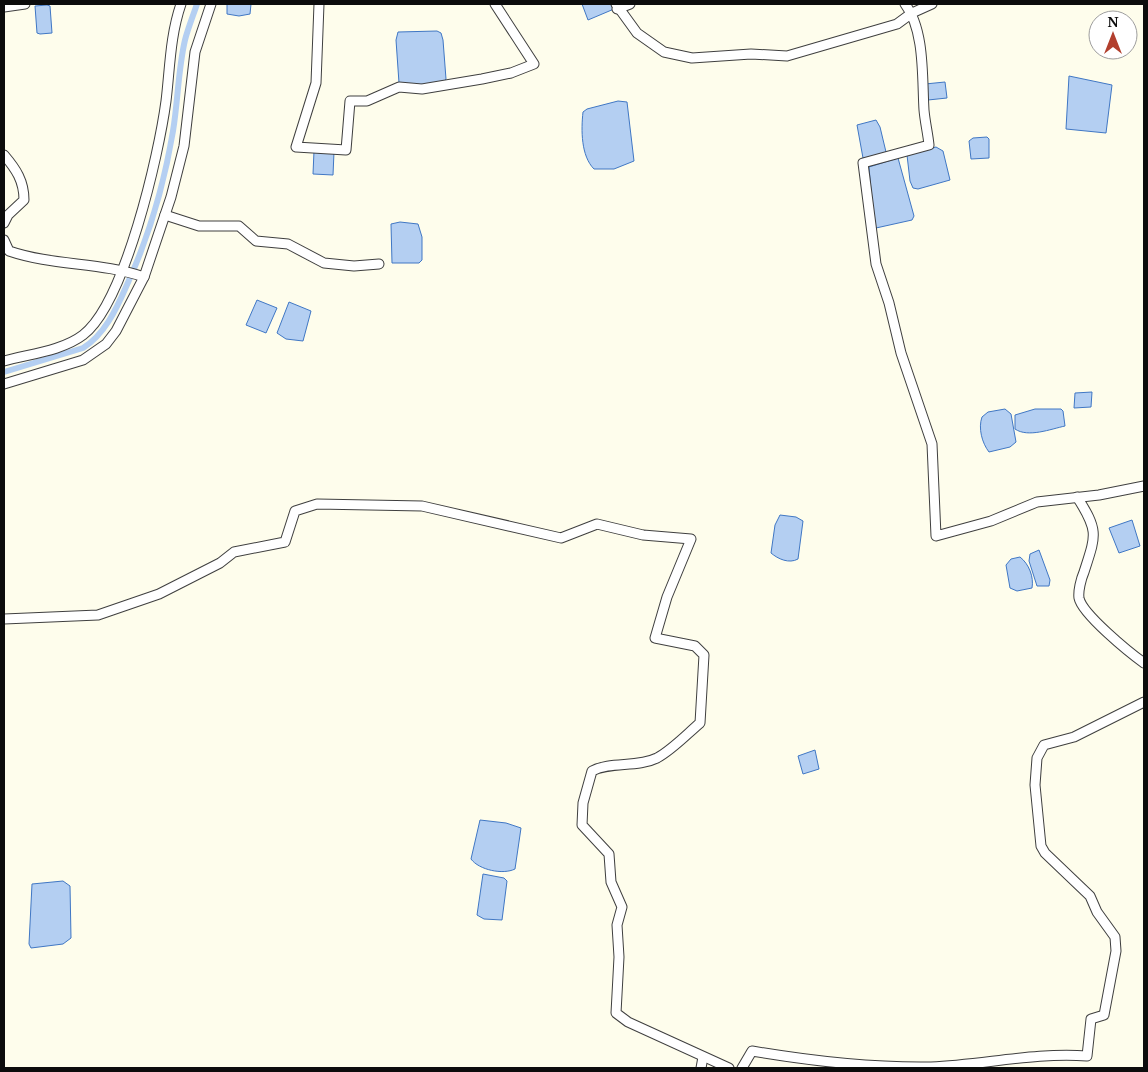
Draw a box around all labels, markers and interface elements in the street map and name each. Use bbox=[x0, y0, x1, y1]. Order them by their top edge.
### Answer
north arrow bbox=[1088, 10, 1138, 60]
text: N bbox=[1107, 12, 1119, 31]

